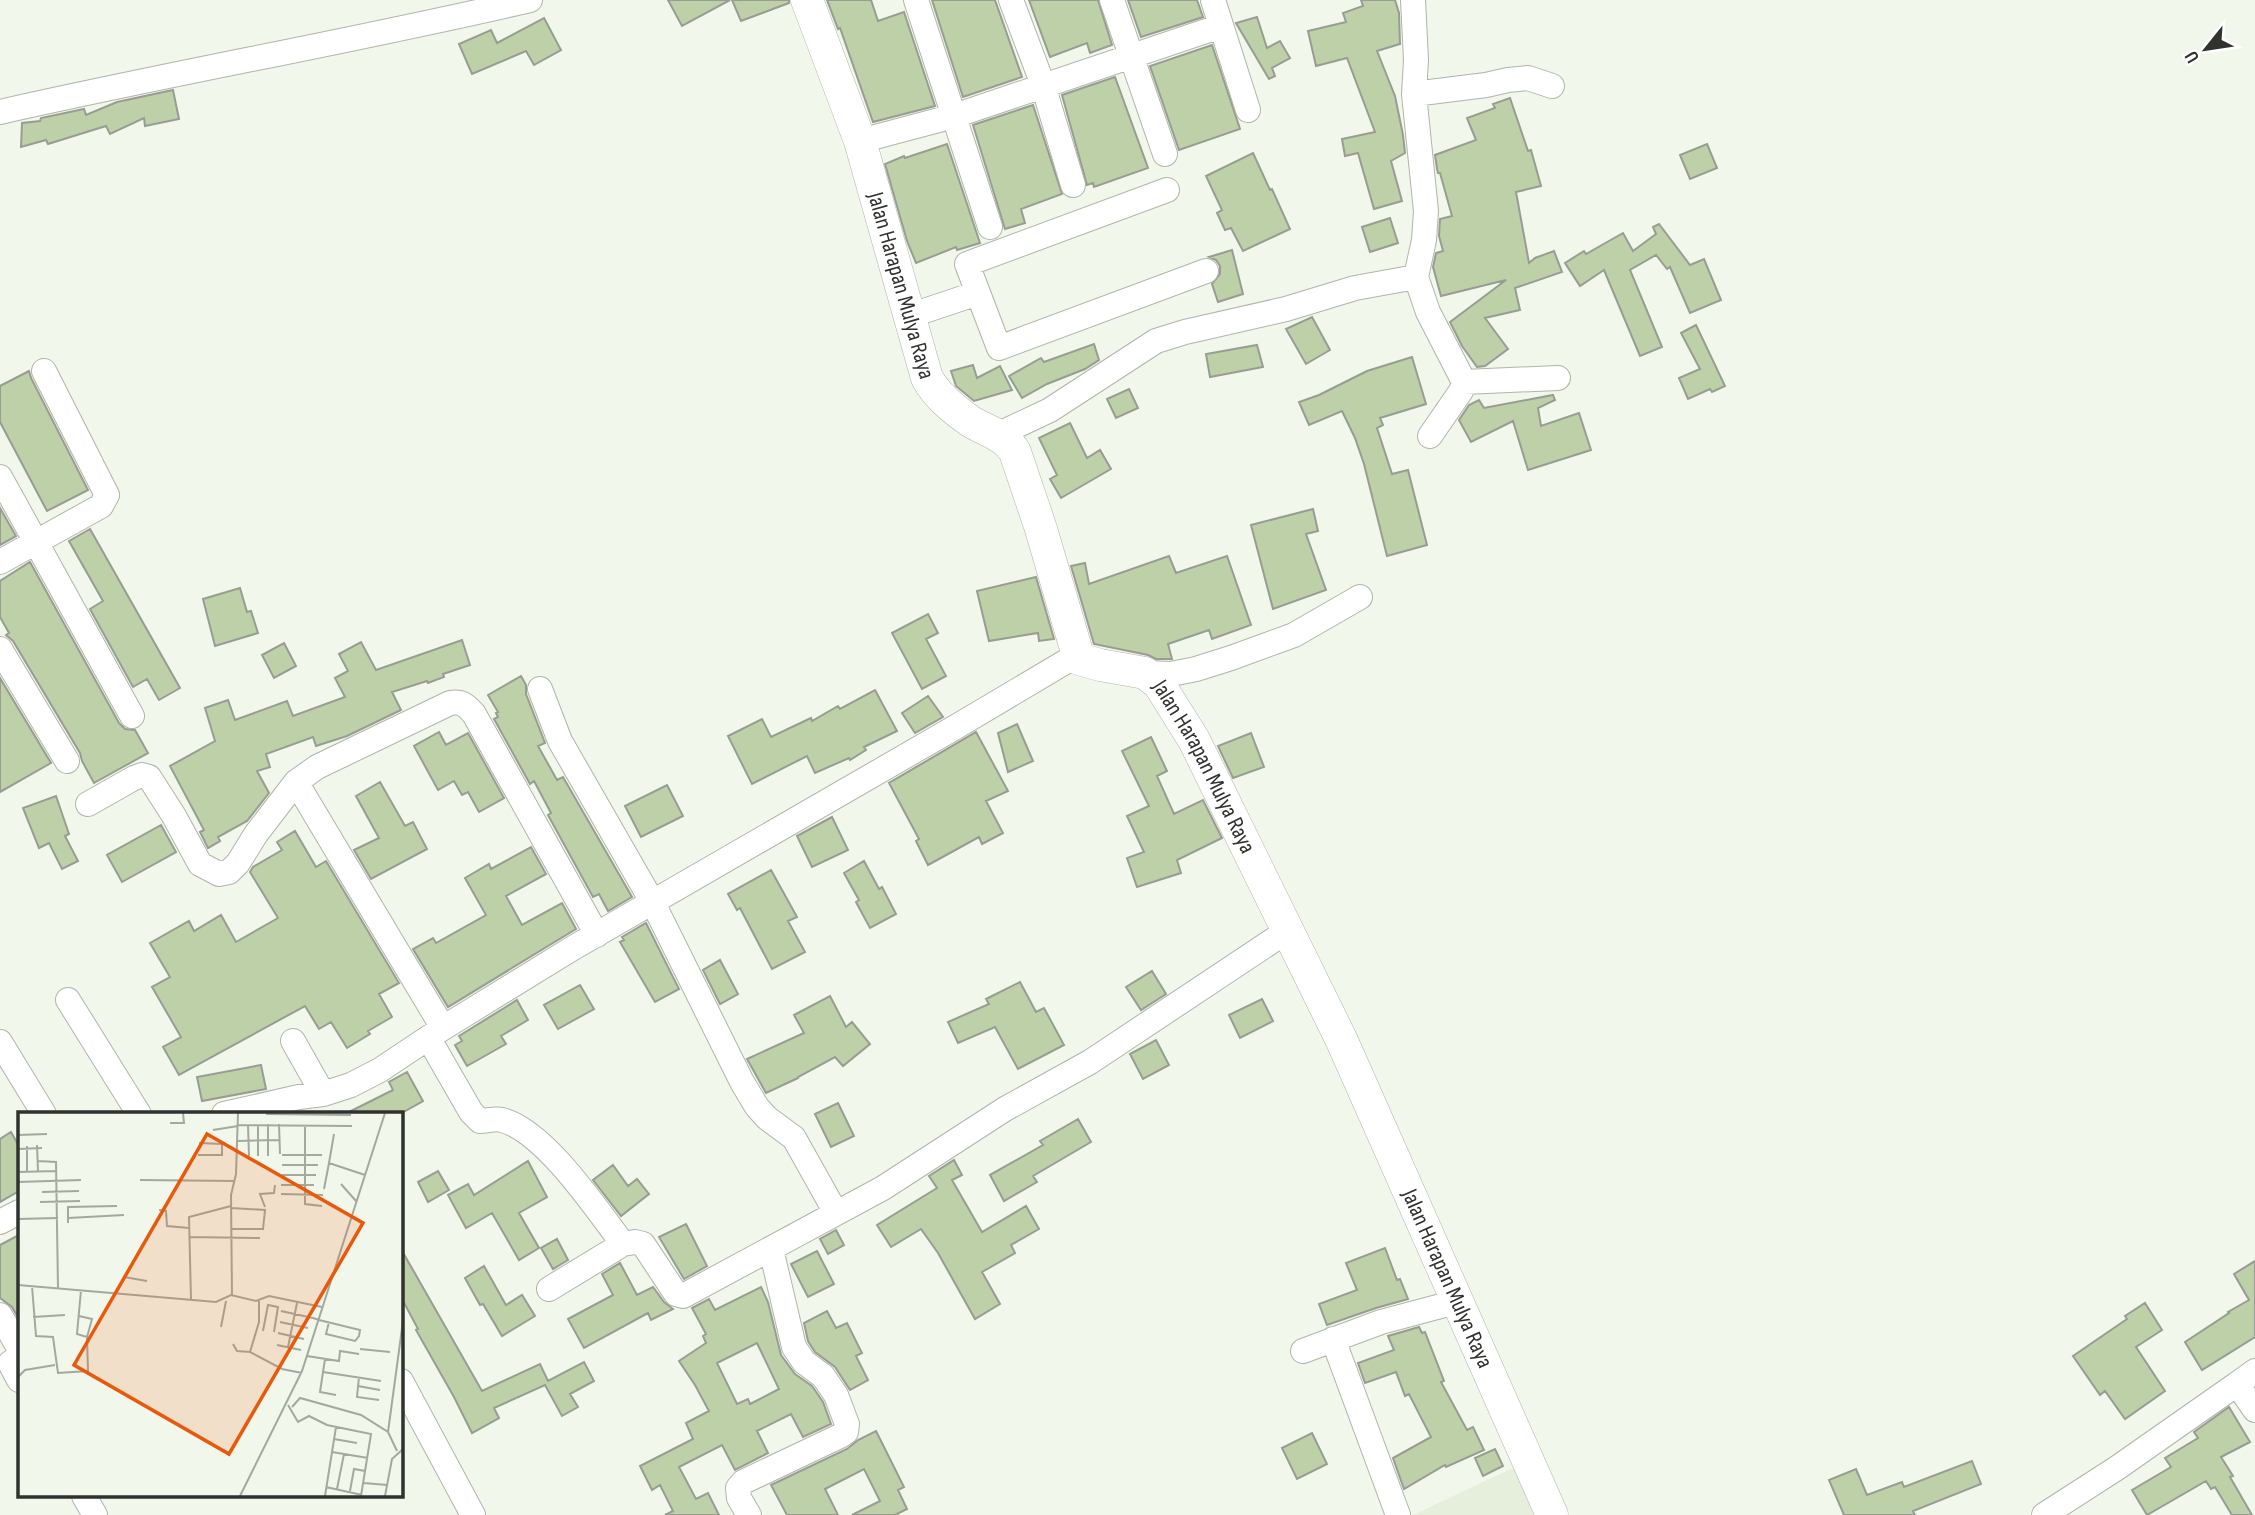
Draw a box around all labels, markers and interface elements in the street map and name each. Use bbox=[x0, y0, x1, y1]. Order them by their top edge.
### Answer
north arrow bbox=[2171, 14, 2241, 84]
text: U bbox=[2180, 47, 2205, 67]
street label: Jalan Harapan Mulya Raya bbox=[861, 188, 941, 382]
street label: Jalan Harapan Mulya Raya bbox=[1145, 674, 1262, 858]
inset map bbox=[18, 1112, 402, 1498]
street label: Jalan Harapan Mulya Raya bbox=[1395, 1184, 1499, 1372]

